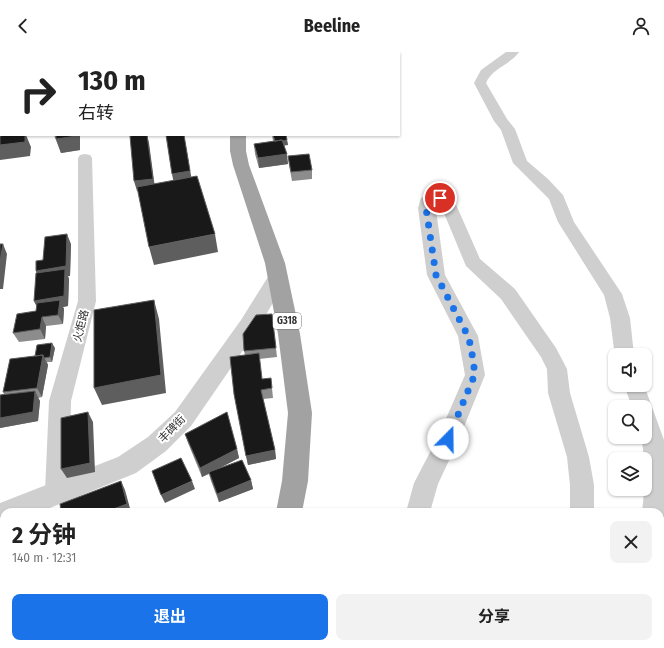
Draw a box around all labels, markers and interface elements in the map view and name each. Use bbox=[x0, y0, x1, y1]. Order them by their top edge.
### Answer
icon: back bbox=[12, 15, 34, 37]
text: Beeline bbox=[304, 15, 360, 37]
icon: person bbox=[630, 15, 652, 37]
text: 130 m bbox=[78, 64, 146, 97]
icon: right bbox=[12, 68, 64, 120]
text: 右转 bbox=[78, 102, 114, 124]
pin bbox=[423, 181, 457, 215]
icon: arrive bbox=[429, 187, 451, 209]
street label: 火炬路 bbox=[71, 308, 91, 344]
road number: G318 bbox=[273, 313, 301, 329]
map controls bbox=[608, 348, 652, 496]
button: sound bbox=[608, 348, 652, 392]
button: search bbox=[608, 400, 652, 444]
street label: 丰碑街 bbox=[156, 413, 188, 445]
position arrow bbox=[427, 418, 469, 460]
button: layers bbox=[608, 452, 652, 496]
text: 2 分钟 bbox=[12, 521, 76, 549]
button: close bbox=[610, 521, 652, 563]
text: 140 m · 12:31 bbox=[12, 550, 76, 565]
button: 退出 bbox=[12, 594, 328, 640]
button: 分享 bbox=[336, 594, 652, 640]

